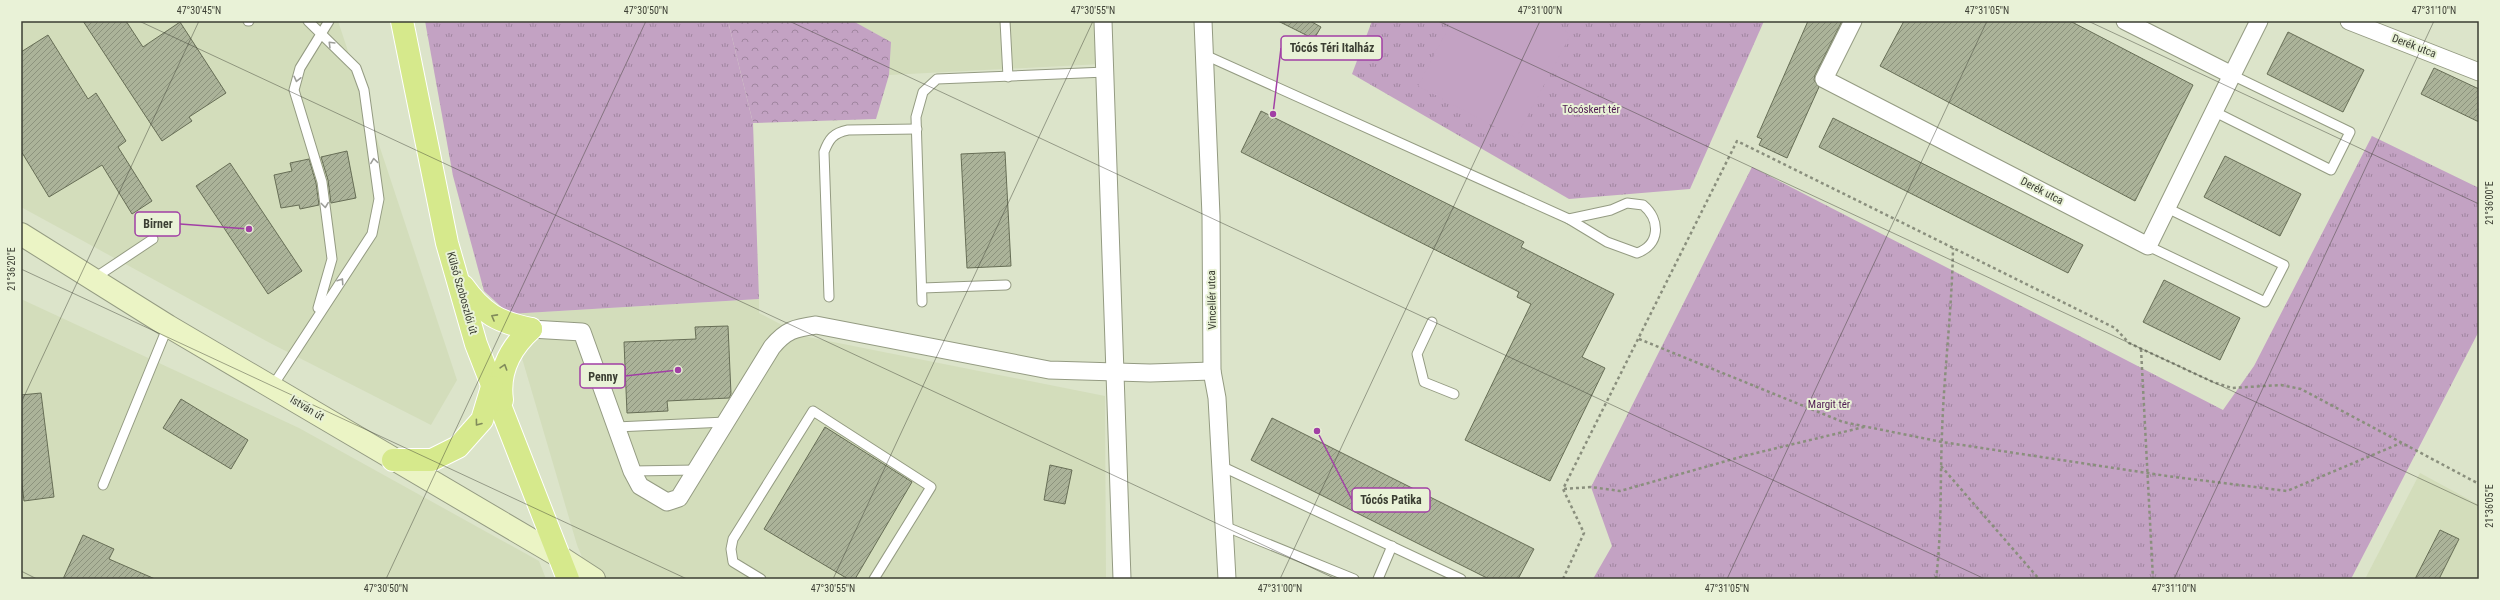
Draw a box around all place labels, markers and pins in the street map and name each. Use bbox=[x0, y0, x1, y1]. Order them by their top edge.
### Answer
callout: Tócós Téri Italház bbox=[1281, 36, 1382, 60]
callout: Birner bbox=[135, 212, 180, 236]
callout: Penny bbox=[580, 364, 625, 388]
callout: Tócós Patika bbox=[1352, 488, 1430, 512]

